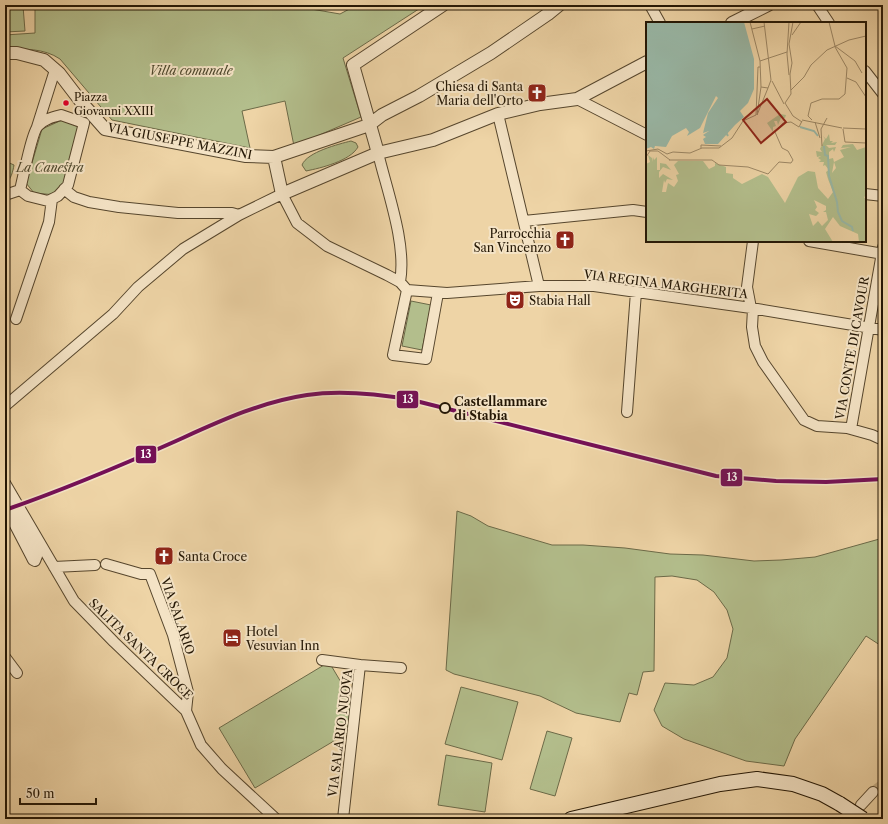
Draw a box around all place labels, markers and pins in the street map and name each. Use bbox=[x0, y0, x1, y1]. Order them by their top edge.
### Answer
place label: Chiesa di Santa Maria dell'Orto bbox=[436, 79, 524, 108]
church icon: Chiesa di Santa Maria dell'Orto bbox=[526, 82, 548, 104]
place label: Piazza Giovanni XXIII bbox=[74, 90, 154, 118]
marker: Piazza Giovanni XXIII bbox=[61, 98, 71, 108]
place label: Parrocchia San Vincenzo bbox=[473, 226, 552, 255]
church icon: Parrocchia San Vincenzo bbox=[554, 229, 576, 251]
theatre icon: Stabia Hall bbox=[504, 289, 526, 311]
place label: Stabia Hall bbox=[529, 293, 591, 308]
place label: Castellammare di Stabia bbox=[454, 394, 547, 423]
marker: Castellammare di Stabia bbox=[439, 402, 451, 414]
church icon: Santa Croce bbox=[153, 545, 175, 567]
place label: Santa Croce bbox=[178, 549, 247, 564]
place label: Hotel Vesuvian Inn bbox=[245, 624, 320, 653]
hotel icon: Hotel Vesuvian Inn bbox=[221, 627, 243, 649]

